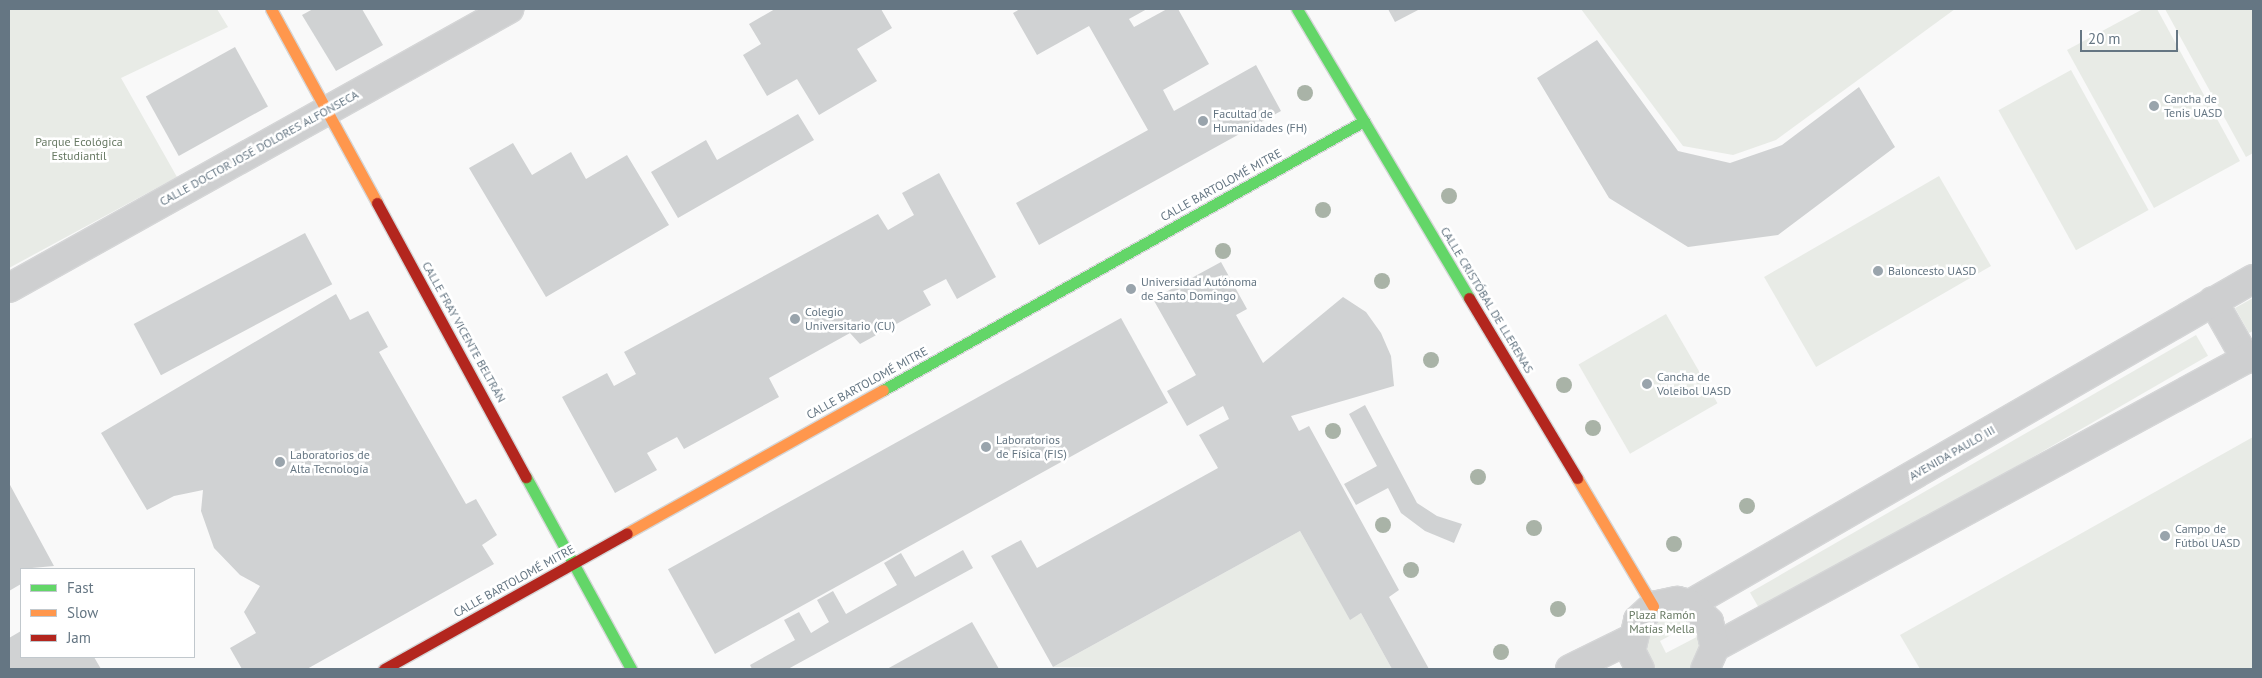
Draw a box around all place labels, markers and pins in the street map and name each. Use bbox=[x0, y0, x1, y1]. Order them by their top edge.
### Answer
place label: Cancha de Tenis UASD bbox=[2164, 92, 2222, 120]
marker: Cancha de Tenis UASD bbox=[2148, 100, 2160, 112]
place label: Facultad de Humanidades (FH) bbox=[1213, 107, 1307, 135]
marker: Facultad de Humanidades (FH) bbox=[1197, 115, 1209, 127]
place label: Baloncesto UASD bbox=[1888, 264, 1976, 278]
marker: Baloncesto UASD bbox=[1872, 265, 1884, 277]
place label: Universidad Autónoma de Santo Domingo bbox=[1141, 275, 1257, 303]
marker: Universidad Autónoma de Santo Domingo bbox=[1125, 283, 1137, 295]
place label: Colegio Universitario (CU) bbox=[805, 305, 895, 333]
marker: Colegio Universitario (CU) bbox=[789, 313, 801, 325]
place label: Cancha de Voleibol UASD bbox=[1657, 370, 1731, 398]
marker: Cancha de Voleibol UASD bbox=[1641, 378, 1653, 390]
place label: Laboratorios de Física (FIS) bbox=[996, 433, 1067, 461]
marker: Laboratorios de Física (FIS) bbox=[980, 441, 992, 453]
place label: Laboratorios de Alta Tecnología bbox=[290, 448, 370, 476]
marker: Laboratorios de Alta Tecnología bbox=[274, 456, 286, 468]
place label: Campo de Fútbol UASD bbox=[2175, 522, 2240, 550]
marker: Campo de Fútbol UASD bbox=[2159, 530, 2171, 542]

